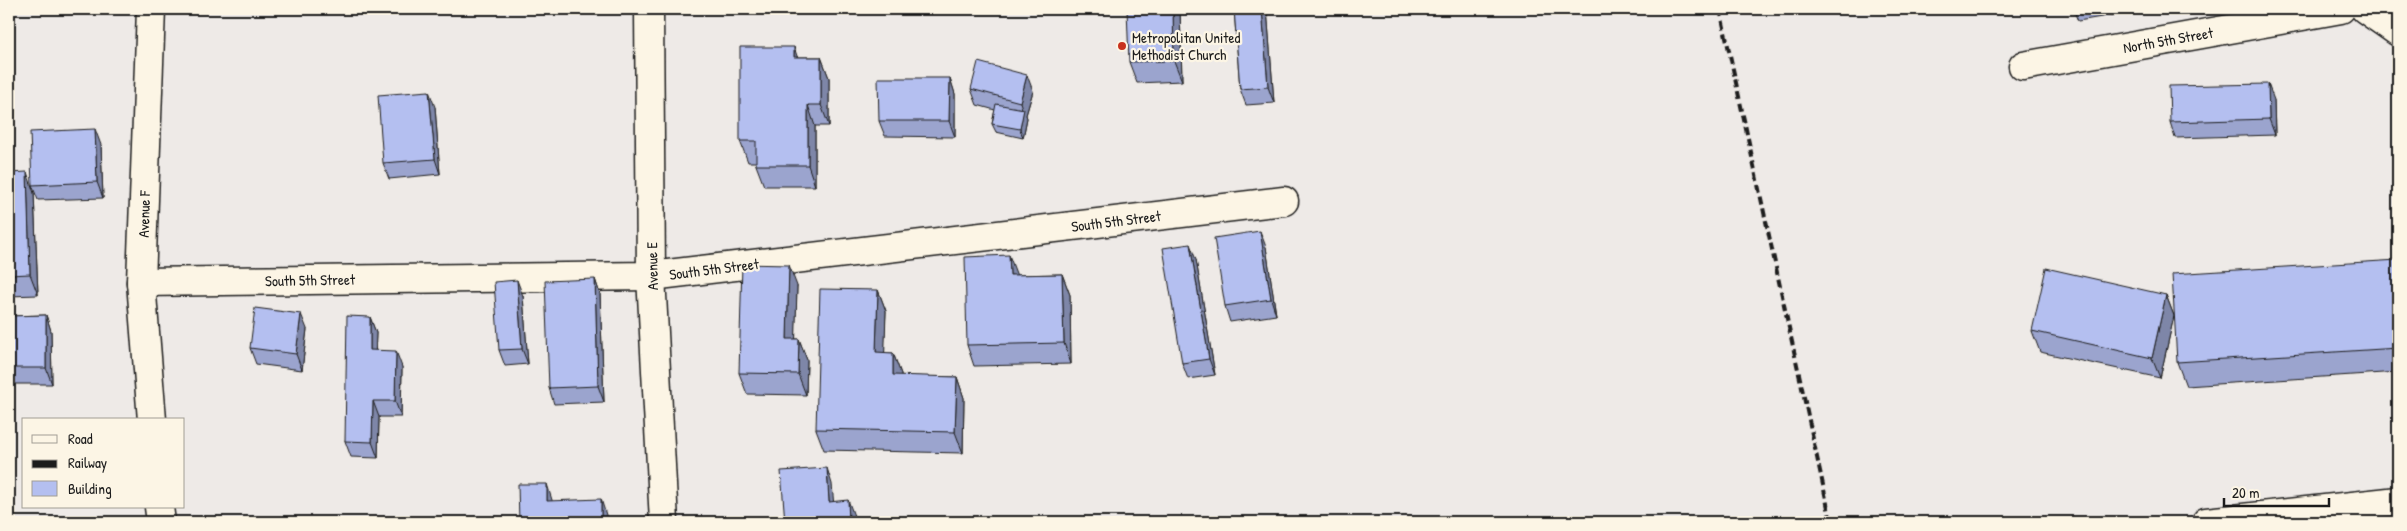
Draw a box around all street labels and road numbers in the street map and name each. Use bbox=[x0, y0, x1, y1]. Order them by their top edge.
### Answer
street label: North 5th Street bbox=[2121, 22, 2215, 58]
street label: Avenue F bbox=[133, 190, 155, 238]
street label: South 5th Street bbox=[1070, 205, 1163, 237]
street label: Avenue E bbox=[641, 241, 663, 290]
street label: South 5th Street bbox=[668, 253, 761, 285]
street label: South 5th Street bbox=[265, 269, 356, 291]

